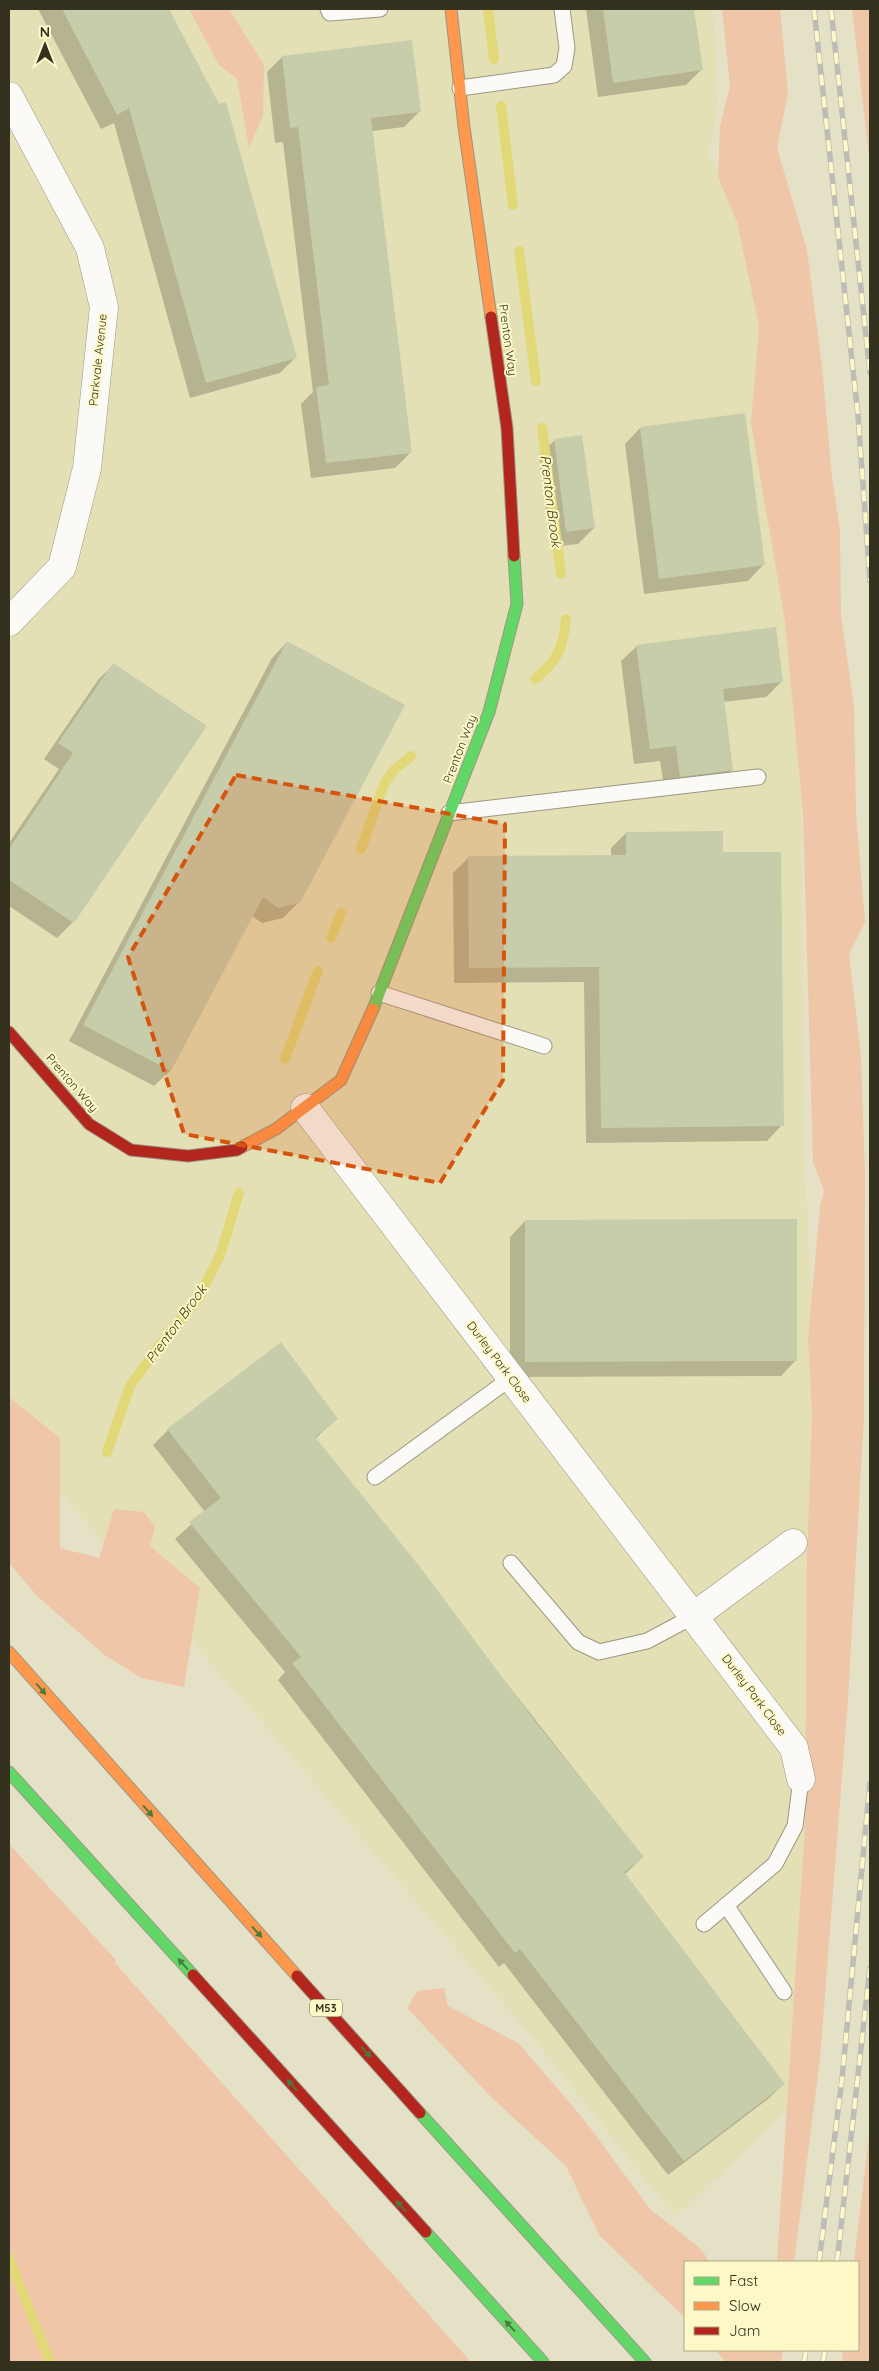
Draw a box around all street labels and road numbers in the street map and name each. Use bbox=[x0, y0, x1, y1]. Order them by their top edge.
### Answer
street label: Prenton Way bbox=[496, 303, 521, 377]
street label: Parkvale Avenue bbox=[85, 313, 110, 407]
street label: Prenton Way bbox=[440, 712, 479, 785]
street label: Prenton Way bbox=[43, 1050, 102, 1115]
street label: Durley Park Close bbox=[464, 1318, 535, 1406]
street label: Durley Park Close bbox=[719, 1651, 790, 1739]
road number: M53 bbox=[310, 2000, 342, 2016]

